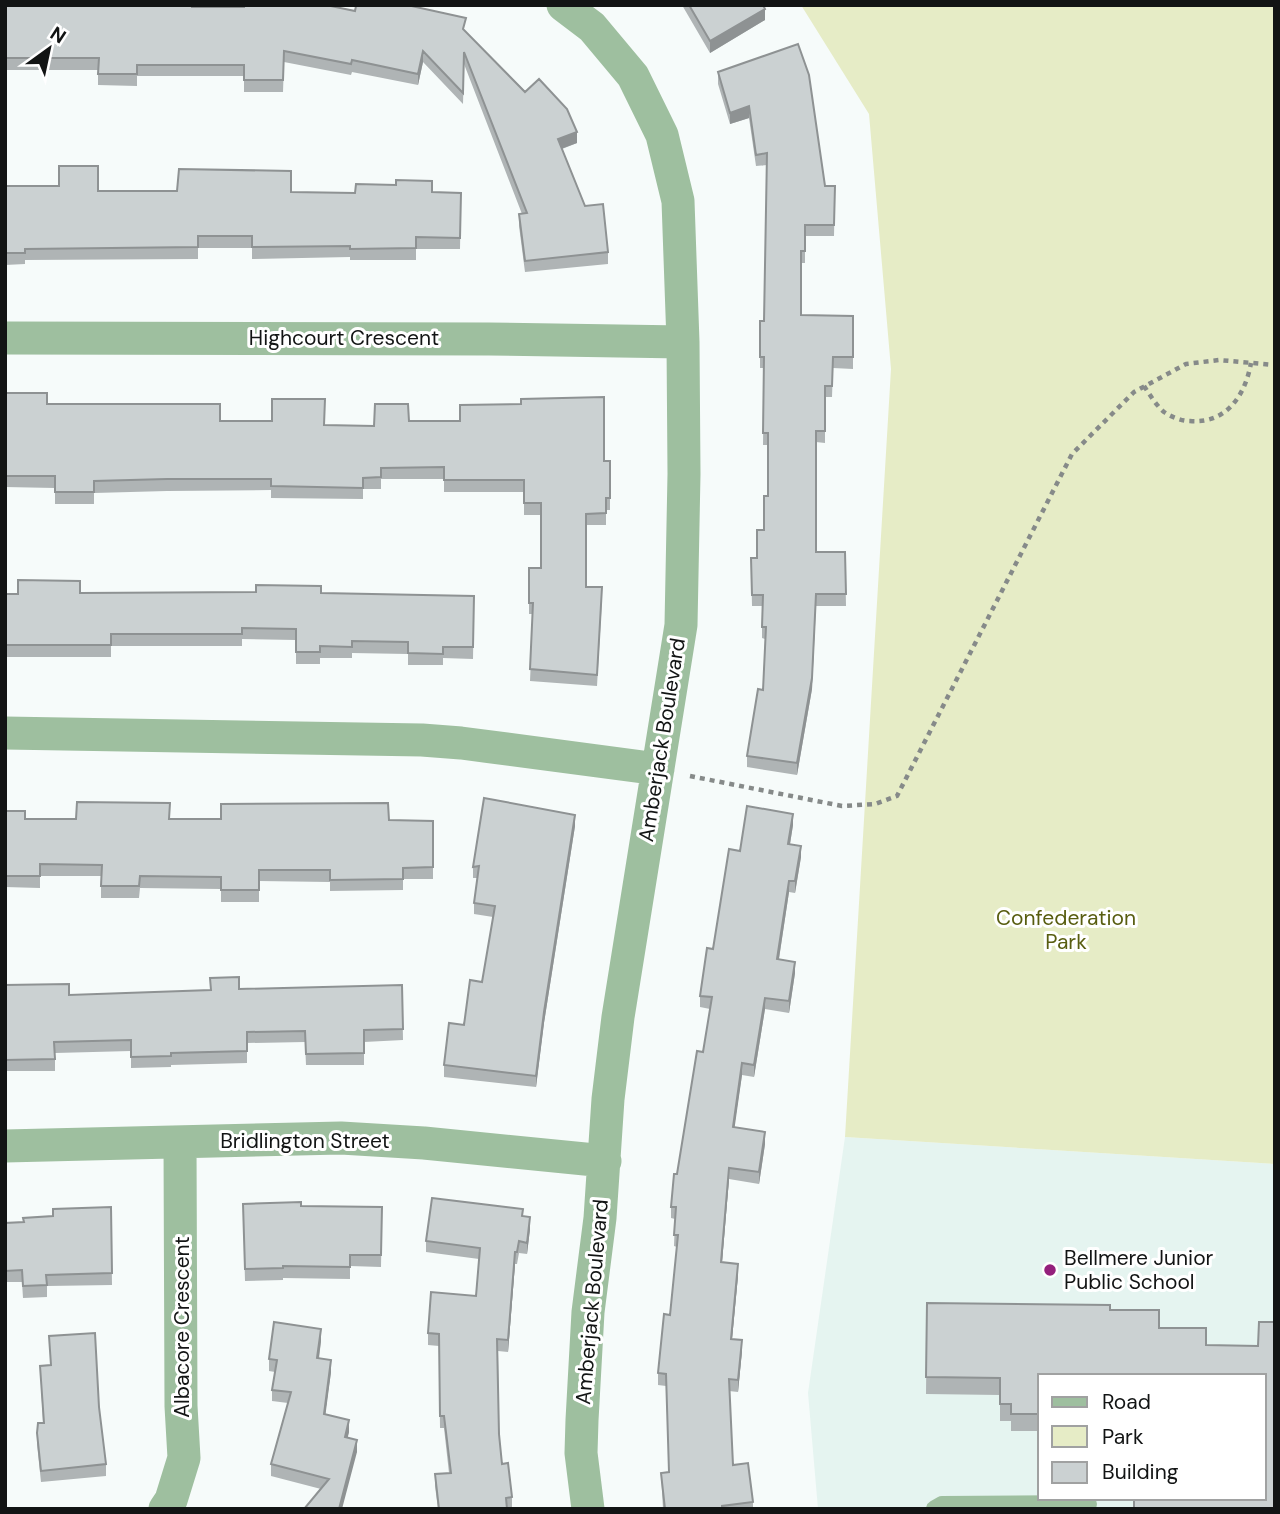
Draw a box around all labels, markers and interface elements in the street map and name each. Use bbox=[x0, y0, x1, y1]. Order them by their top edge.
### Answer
north arrow bbox=[14, 14, 84, 84]
text: N bbox=[45, 21, 71, 49]
street label: Highcourt Crescent bbox=[249, 324, 439, 352]
street label: Amberjack Boulevard bbox=[632, 636, 692, 844]
park label: Confederation Park bbox=[996, 904, 1136, 956]
street label: Bridlington Street bbox=[220, 1127, 390, 1155]
street label: Amberjack Boulevard bbox=[569, 1198, 615, 1406]
street label: Albacore Crescent bbox=[168, 1236, 196, 1418]
place label: Bellmere Junior Public School bbox=[1064, 1244, 1214, 1296]
marker: Bellmere Junior Public School bbox=[1042, 1262, 1058, 1278]
legend bbox=[1038, 1374, 1266, 1500]
text: Road bbox=[1102, 1388, 1151, 1416]
text: Park bbox=[1102, 1423, 1144, 1451]
text: Building bbox=[1102, 1458, 1179, 1486]

